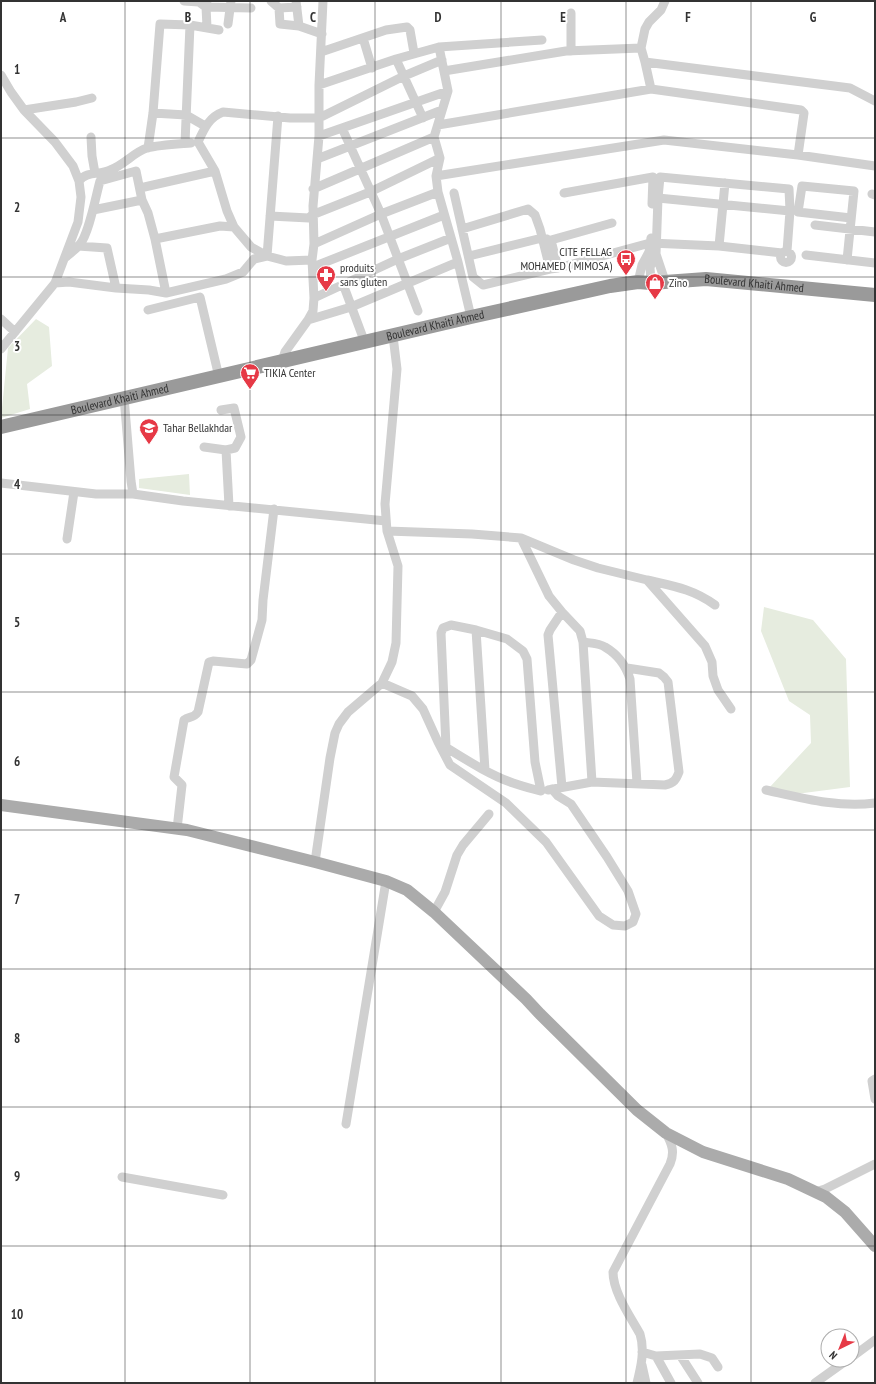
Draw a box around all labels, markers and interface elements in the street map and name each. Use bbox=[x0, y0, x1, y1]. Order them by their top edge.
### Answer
text: A bbox=[59, 9, 67, 26]
text: B bbox=[185, 9, 191, 26]
text: C bbox=[310, 9, 316, 26]
text: D bbox=[435, 9, 442, 26]
text: E bbox=[560, 9, 566, 26]
text: F bbox=[685, 9, 691, 26]
text: G bbox=[810, 9, 817, 26]
text: 1 bbox=[14, 61, 20, 78]
text: 2 bbox=[14, 199, 20, 216]
place label: CITE FELLAG MOHAMED ( MIMOSA) bbox=[520, 244, 612, 273]
bus stop icon: CITE FELLAG MOHAMED ( MIMOSA) bbox=[615, 248, 637, 276]
place label: produits sans gluten bbox=[340, 260, 387, 289]
pharmacy icon: produits sans gluten bbox=[315, 264, 337, 292]
street label: Boulevard Khaiti Ahmed bbox=[704, 271, 805, 295]
shop icon: Zino bbox=[644, 272, 666, 300]
place label: Zino bbox=[669, 275, 687, 290]
street label: Boulevard Khaiti Ahmed bbox=[385, 306, 485, 344]
text: 3 bbox=[14, 338, 20, 355]
supermarket icon: TIKIA Center bbox=[239, 362, 261, 390]
place label: TIKIA Center bbox=[264, 365, 316, 380]
street label: Boulevard Khaiti Ahmed bbox=[69, 380, 170, 417]
school or university icon: Tahar Bellakhdar bbox=[138, 417, 160, 445]
place label: Tahar Bellakhdar bbox=[163, 420, 233, 435]
text: 4 bbox=[14, 476, 21, 493]
text: 5 bbox=[14, 614, 20, 631]
text: 6 bbox=[14, 753, 20, 770]
text: 7 bbox=[14, 891, 20, 908]
text: 8 bbox=[14, 1030, 20, 1047]
text: 9 bbox=[14, 1168, 20, 1185]
text: 10 bbox=[11, 1306, 23, 1323]
north arrow bbox=[820, 1328, 860, 1368]
text: N bbox=[826, 1348, 840, 1362]

